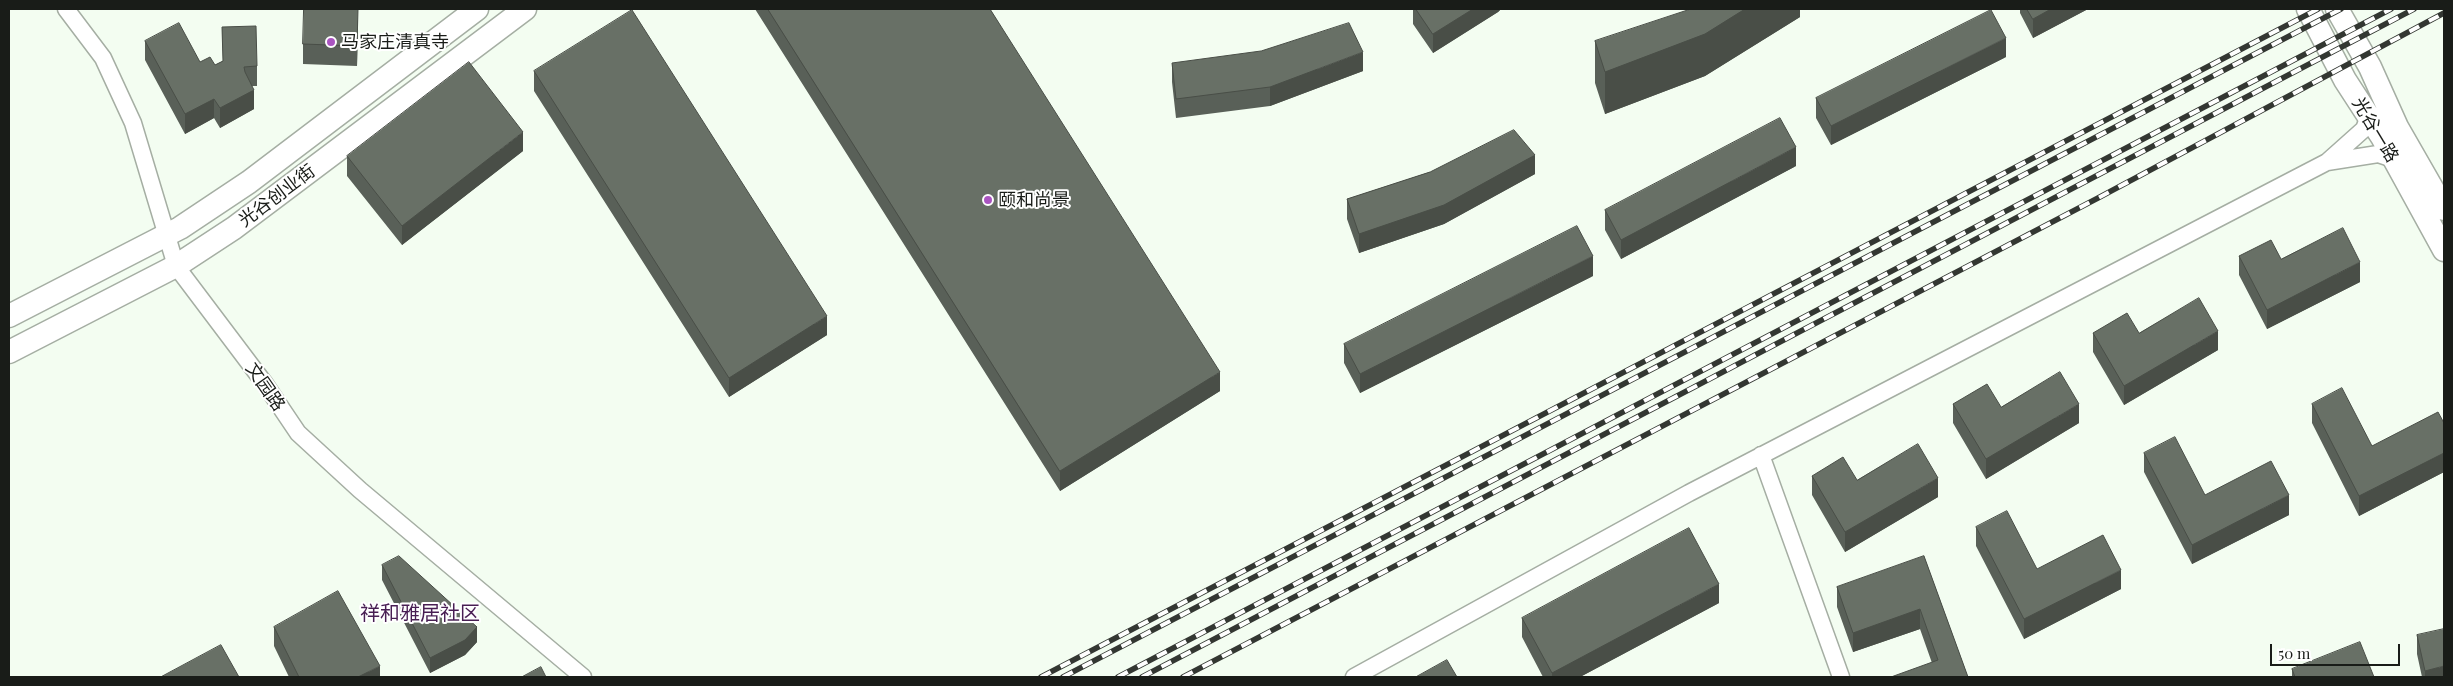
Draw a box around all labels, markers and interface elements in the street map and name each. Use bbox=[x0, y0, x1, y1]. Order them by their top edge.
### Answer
place label: 马家庄清真寺 bbox=[341, 31, 449, 53]
marker: 马家庄清真寺 bbox=[325, 36, 337, 48]
street label: 光谷一路 bbox=[2347, 94, 2403, 166]
street label: 光谷创业街 bbox=[235, 160, 319, 232]
place label: 颐和尚景 bbox=[998, 189, 1070, 211]
marker: 颐和尚景 bbox=[982, 194, 994, 206]
street label: 文园路 bbox=[241, 359, 289, 415]
district label: 祥和雅居社区 bbox=[360, 602, 480, 626]
scale bar bbox=[2273, 634, 2403, 666]
text: 50 m bbox=[2278, 643, 2310, 663]

